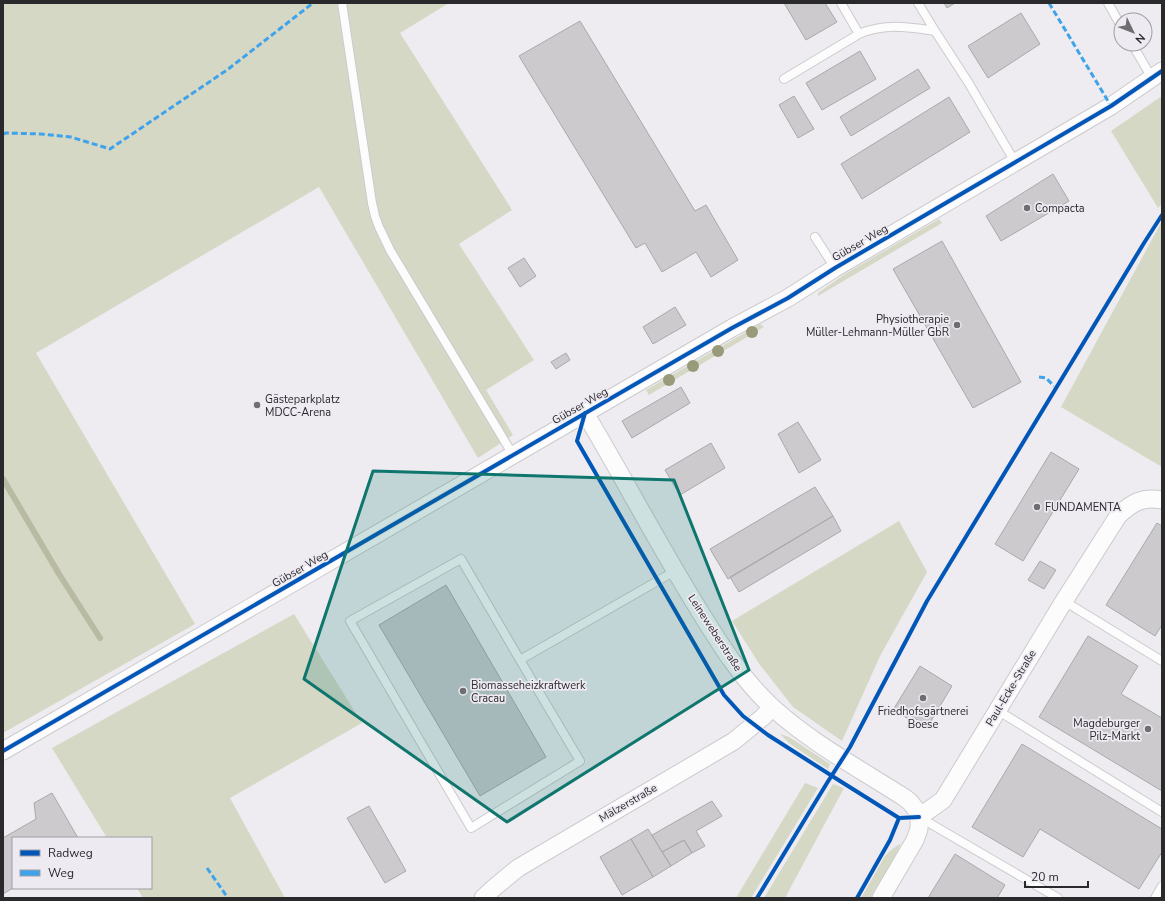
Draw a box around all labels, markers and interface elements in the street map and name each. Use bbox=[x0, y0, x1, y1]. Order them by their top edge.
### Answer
north arrow bbox=[1113, 12, 1153, 52]
text: N bbox=[1132, 30, 1148, 47]
place label: Compacta bbox=[1035, 201, 1085, 216]
marker: Compacta bbox=[1022, 203, 1032, 213]
street label: Gübser Weg bbox=[829, 221, 891, 265]
place label: Physiotherapie Müller-Lehmann-Müller GbR bbox=[806, 312, 950, 340]
marker: Physiotherapie Müller-Lehmann-Müller GbR bbox=[952, 320, 962, 330]
street label: Gübser Weg bbox=[549, 384, 611, 428]
place label: Gästeparkplatz MDCC-Arena bbox=[265, 392, 340, 420]
marker: Gästeparkplatz MDCC-Arena bbox=[252, 400, 262, 410]
place label: FUNDAMENTA bbox=[1045, 500, 1121, 515]
marker: FUNDAMENTA bbox=[1032, 502, 1042, 512]
street label: Gübser Weg bbox=[269, 547, 331, 591]
street label: Leineweberstraße bbox=[684, 592, 746, 675]
street label: Paul-Ecke-Straße bbox=[982, 647, 1040, 729]
place label: Biomasseheizkraftwerk Cracau bbox=[471, 678, 586, 706]
marker: Biomasseheizkraftwerk Cracau bbox=[458, 686, 468, 696]
marker: Friedhofsgärtnerei Boese bbox=[918, 693, 928, 703]
place label: Friedhofsgärtnerei Boese bbox=[878, 704, 968, 732]
place label: Magdeburger Pilz-Markt bbox=[1073, 716, 1140, 744]
marker: Magdeburger Pilz-Markt bbox=[1143, 724, 1153, 734]
street label: Mälzerstraße bbox=[596, 780, 660, 826]
legend bbox=[12, 837, 152, 889]
text: Radweg bbox=[48, 845, 93, 861]
scale bar bbox=[1025, 863, 1088, 889]
text: Weg bbox=[48, 865, 74, 881]
text: 20 m bbox=[1031, 869, 1059, 885]

